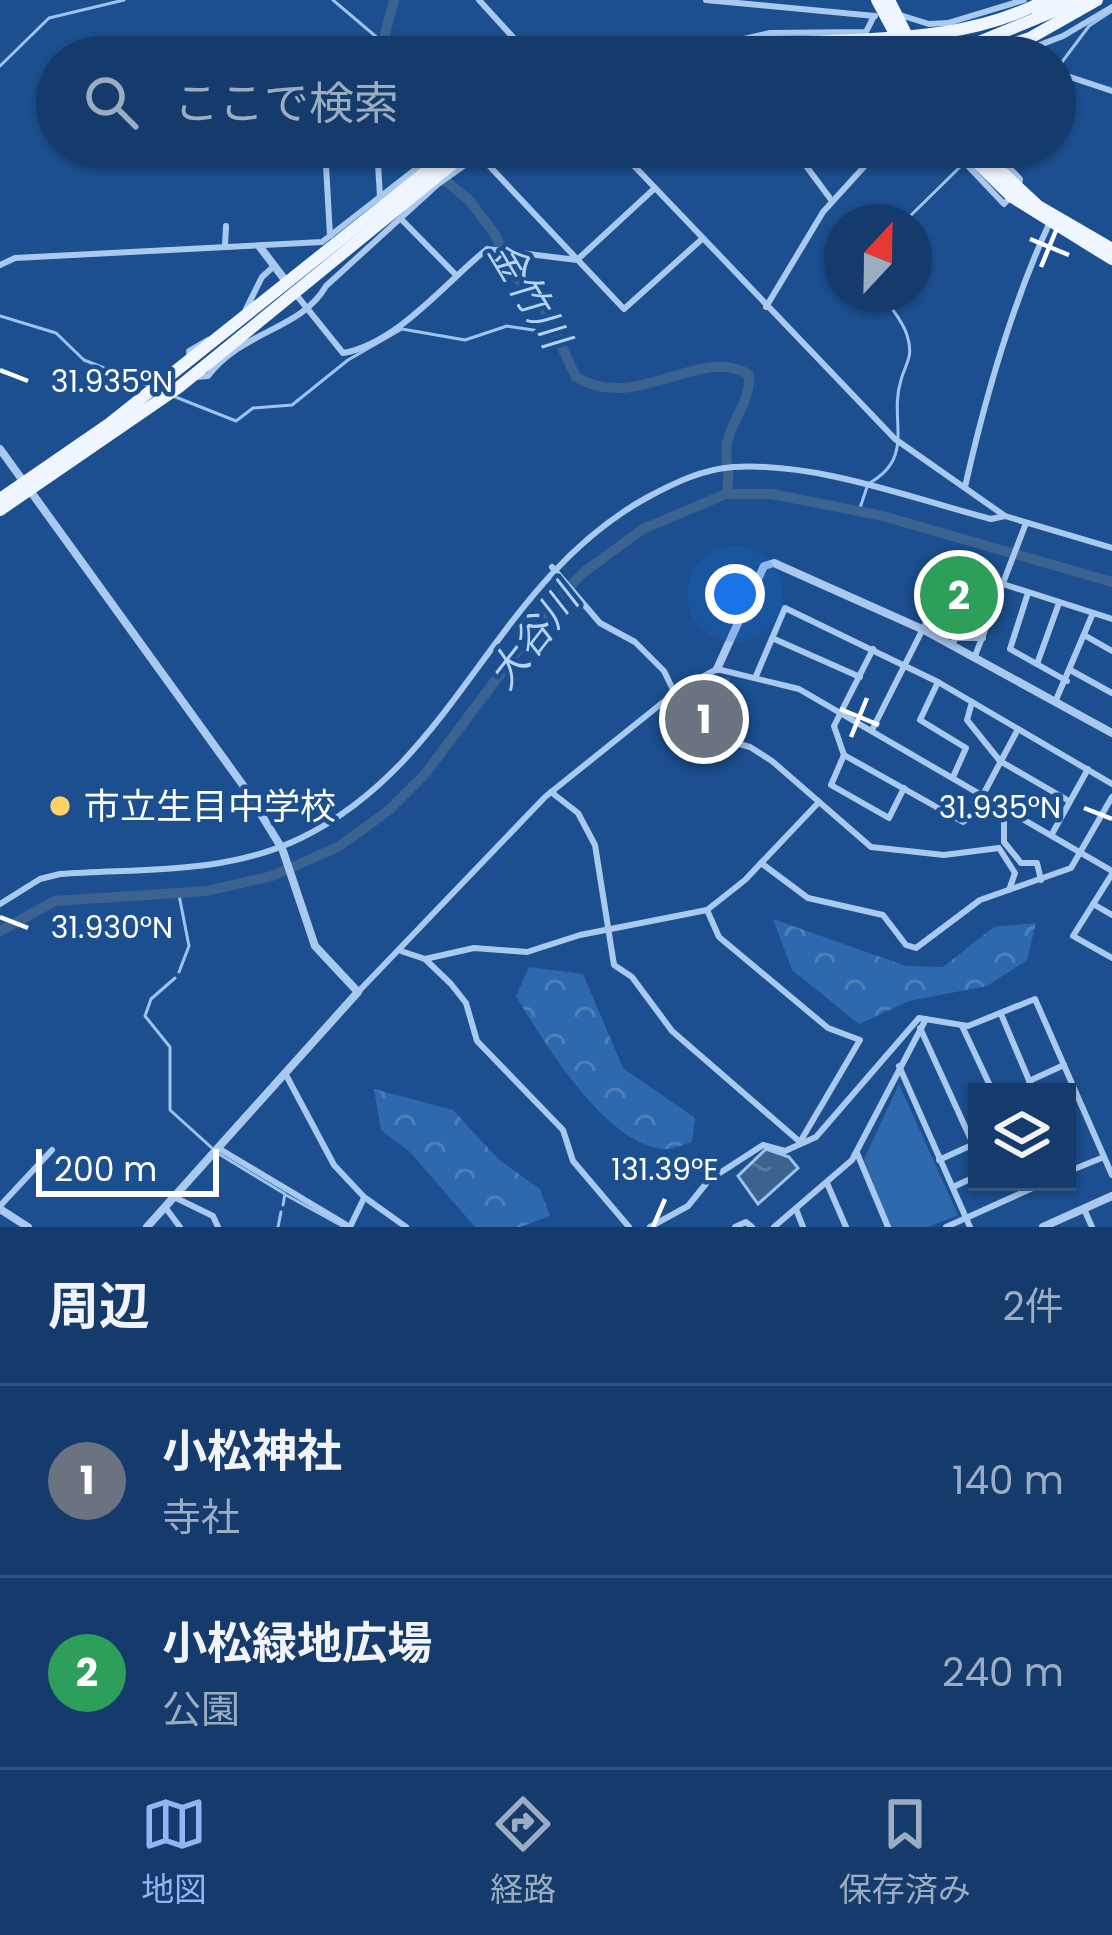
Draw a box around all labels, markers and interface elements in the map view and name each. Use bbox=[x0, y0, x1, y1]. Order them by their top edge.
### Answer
search box bbox=[36, 36, 1076, 168]
icon: search bbox=[78, 69, 144, 135]
text: ここで検索 bbox=[174, 72, 399, 135]
north arrow bbox=[824, 204, 932, 312]
water label: 金竹川 bbox=[475, 230, 585, 362]
text: 31.935°N bbox=[51, 360, 173, 403]
pin: 2 bbox=[920, 550, 998, 640]
your location bbox=[705, 564, 765, 624]
water label: 大谷川 bbox=[475, 571, 593, 700]
pin: 1 bbox=[665, 674, 743, 764]
place label: 市立生目中学校 bbox=[84, 781, 336, 832]
text: 31.935°N bbox=[939, 786, 1061, 829]
marker: 市立生目中学校 bbox=[47, 793, 73, 819]
text: 31.930°N bbox=[51, 906, 173, 949]
map controls bbox=[968, 1083, 1076, 1191]
button: layers bbox=[968, 1083, 1076, 1191]
scale bar bbox=[36, 1143, 219, 1196]
text: 200 m bbox=[54, 1146, 157, 1193]
text: 131.39°E bbox=[611, 1148, 719, 1191]
text: 周辺 bbox=[48, 1270, 150, 1342]
text: 2件 bbox=[1003, 1279, 1064, 1334]
text: 小松神社 bbox=[162, 1420, 342, 1483]
text: 1 bbox=[80, 1453, 94, 1508]
text: 140 m bbox=[952, 1453, 1064, 1508]
text: 寺社 bbox=[162, 1490, 240, 1545]
text: 小松緑地広場 bbox=[162, 1612, 432, 1675]
text: 2 bbox=[76, 1645, 98, 1700]
text: 240 m bbox=[942, 1645, 1064, 1700]
text: 公園 bbox=[162, 1682, 240, 1737]
tab: 地図 bbox=[141, 1791, 207, 1915]
tab: 経路 bbox=[490, 1791, 556, 1915]
tab: 保存済み bbox=[839, 1791, 971, 1915]

